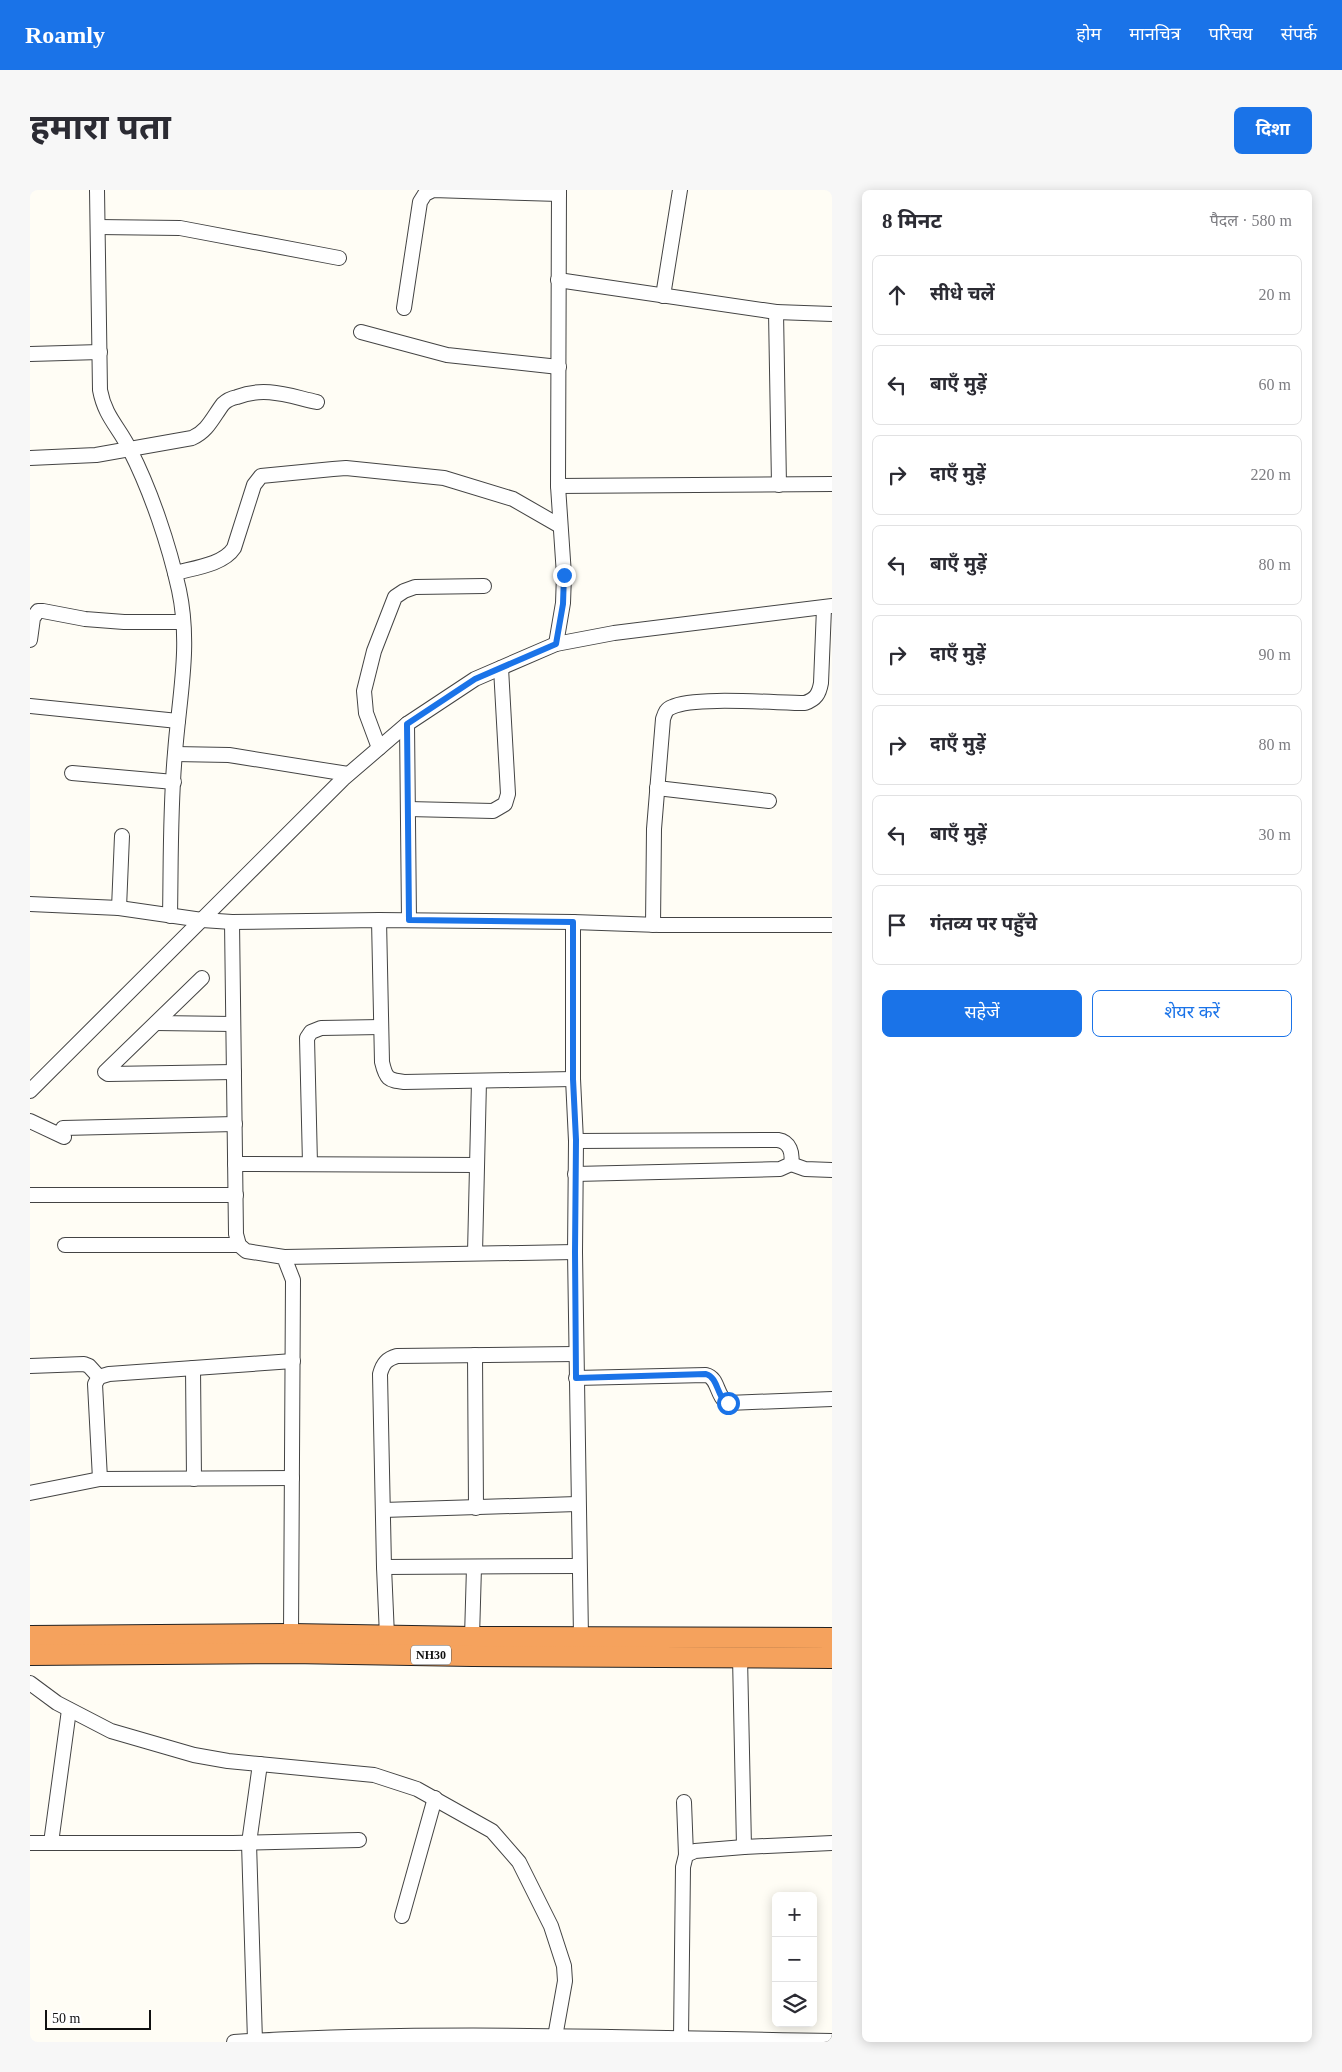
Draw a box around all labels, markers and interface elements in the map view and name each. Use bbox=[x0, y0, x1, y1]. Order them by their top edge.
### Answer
text: Roamly bbox=[25, 22, 105, 48]
text: होम bbox=[1076, 24, 1101, 44]
text: मानचित्र bbox=[1129, 24, 1181, 44]
text: परिचय bbox=[1209, 24, 1253, 44]
text: संपर्क bbox=[1281, 24, 1317, 44]
button: दिशा bbox=[1234, 107, 1312, 154]
text: हमारा पता bbox=[30, 108, 171, 147]
text: 8 मिनट bbox=[882, 209, 942, 233]
text: पैदल · 580 m bbox=[1210, 212, 1292, 229]
icon: ahead bbox=[883, 281, 911, 309]
text: सीधे चलें bbox=[930, 283, 995, 304]
text: 20 m bbox=[1259, 286, 1291, 303]
icon: left bbox=[883, 371, 911, 399]
text: बाएँ मुड़ें bbox=[930, 373, 987, 394]
text: 60 m bbox=[1259, 376, 1291, 393]
icon: right bbox=[883, 461, 911, 489]
text: दाएँ मुड़ें bbox=[930, 463, 986, 484]
text: 220 m bbox=[1251, 466, 1291, 483]
icon: left bbox=[883, 551, 911, 579]
text: बाएँ मुड़ें bbox=[930, 553, 987, 574]
text: 80 m bbox=[1259, 556, 1291, 573]
route end bbox=[553, 564, 576, 587]
icon: right bbox=[883, 641, 911, 669]
text: दाएँ मुड़ें bbox=[930, 643, 986, 664]
text: 90 m bbox=[1259, 646, 1291, 663]
icon: right bbox=[883, 731, 911, 759]
text: दाएँ मुड़ें bbox=[930, 733, 986, 754]
text: 80 m bbox=[1259, 736, 1291, 753]
icon: left bbox=[883, 821, 911, 849]
text: बाएँ मुड़ें bbox=[930, 823, 987, 844]
text: 30 m bbox=[1259, 826, 1291, 843]
icon: arrive bbox=[883, 911, 911, 939]
text: गंतव्य पर पहुँचे bbox=[930, 913, 1037, 934]
button: सहेजें bbox=[882, 990, 1082, 1037]
button: शेयर करें bbox=[1092, 990, 1292, 1037]
route start bbox=[717, 1392, 740, 1415]
road number: NH30 bbox=[411, 1646, 451, 1664]
map controls bbox=[772, 1892, 817, 2027]
button: + bbox=[772, 1892, 817, 1937]
button: − bbox=[772, 1937, 817, 1982]
button: layers bbox=[772, 1982, 817, 2027]
scale bar bbox=[45, 2007, 151, 2030]
text: 50 m bbox=[52, 2011, 80, 2026]

